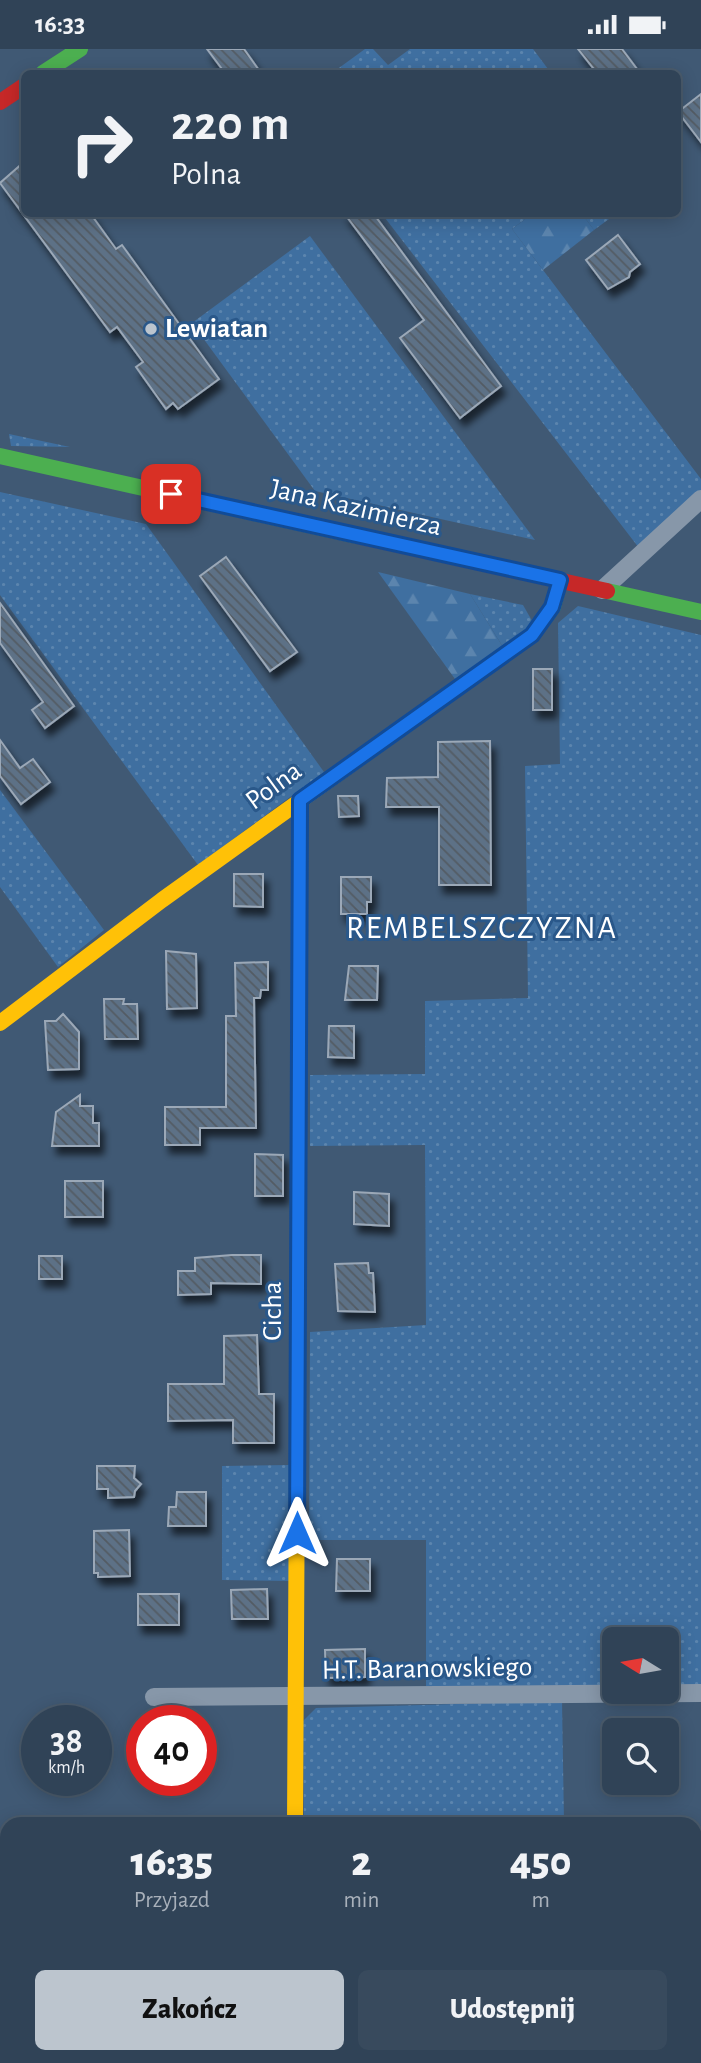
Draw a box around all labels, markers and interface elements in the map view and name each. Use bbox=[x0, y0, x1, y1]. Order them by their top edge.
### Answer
text: 16:33 bbox=[35, 11, 85, 37]
icon: right bbox=[56, 98, 147, 189]
text: 220 m bbox=[171, 100, 290, 149]
text: Polna bbox=[171, 158, 241, 190]
place label: Lewiatan bbox=[165, 315, 268, 343]
marker: Lewiatan bbox=[143, 321, 159, 337]
pin bbox=[141, 464, 201, 524]
icon: arrive bbox=[152, 475, 190, 513]
street label: Jana Kazimierza bbox=[268, 475, 444, 541]
street label: Polna bbox=[241, 757, 307, 815]
district label: REMBELSZCZYZNA bbox=[346, 912, 618, 944]
street label: Cicha bbox=[259, 1281, 287, 1341]
position arrow bbox=[260, 1496, 334, 1570]
north arrow bbox=[602, 1627, 679, 1705]
map controls bbox=[602, 1627, 679, 1795]
street label: H.T. Baranowskiego bbox=[321, 1653, 533, 1685]
speed limit sign: 40 bbox=[126, 1705, 217, 1796]
button: search bbox=[602, 1718, 679, 1795]
text: 38 bbox=[50, 1724, 83, 1759]
text: km/h bbox=[48, 1759, 85, 1777]
text: 16:35 bbox=[130, 1841, 213, 1883]
text: 2 bbox=[351, 1841, 371, 1883]
text: 450 bbox=[510, 1841, 572, 1883]
text: Przyjazd bbox=[134, 1889, 210, 1912]
text: min bbox=[343, 1889, 379, 1912]
text: m bbox=[531, 1889, 550, 1912]
button: Zakończ bbox=[35, 1970, 344, 2050]
button: Udostępnij bbox=[358, 1970, 667, 2050]

